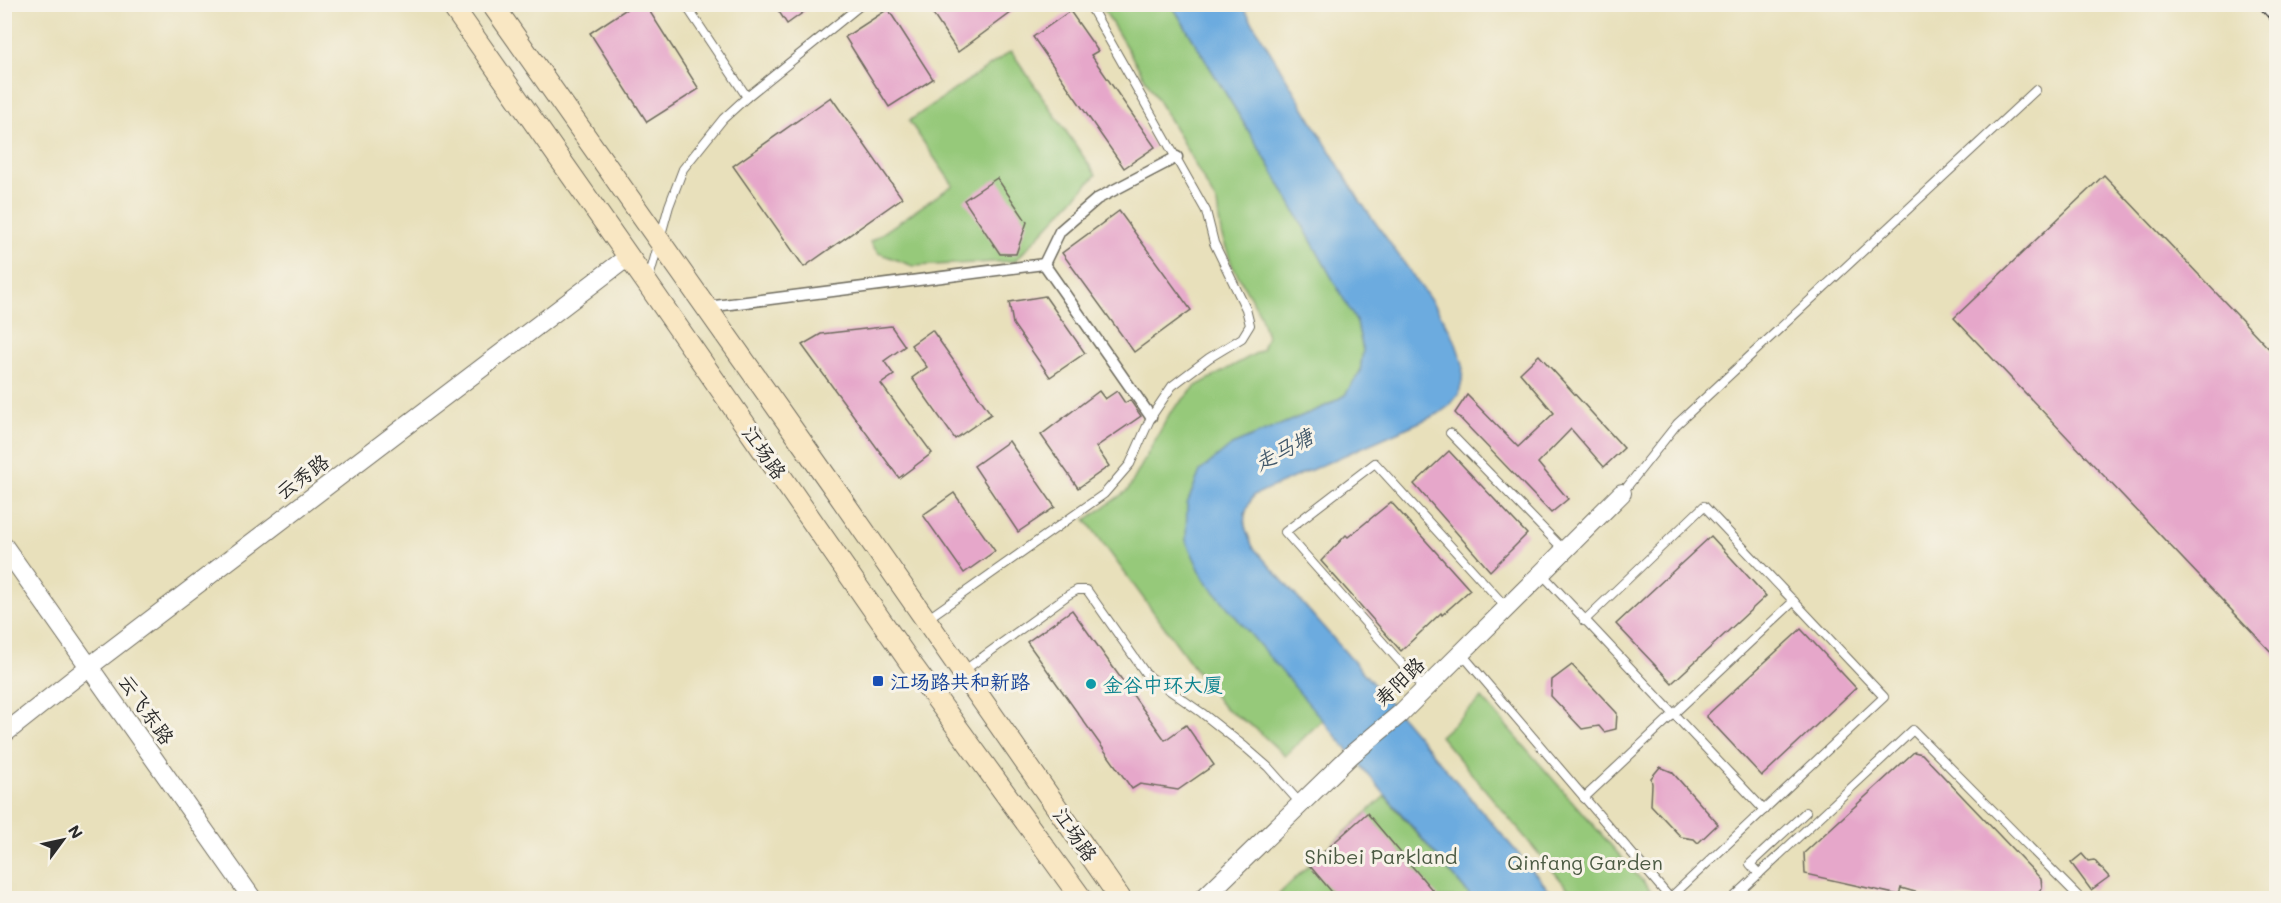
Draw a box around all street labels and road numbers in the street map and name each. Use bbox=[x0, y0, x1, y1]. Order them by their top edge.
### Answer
street label: 江场路 bbox=[737, 420, 793, 485]
street label: 云秀路 bbox=[270, 447, 335, 504]
street label: 寿阳路 bbox=[1368, 650, 1430, 711]
street label: 云飞东路 bbox=[113, 669, 181, 750]
street label: 江场路 bbox=[1048, 802, 1104, 867]

